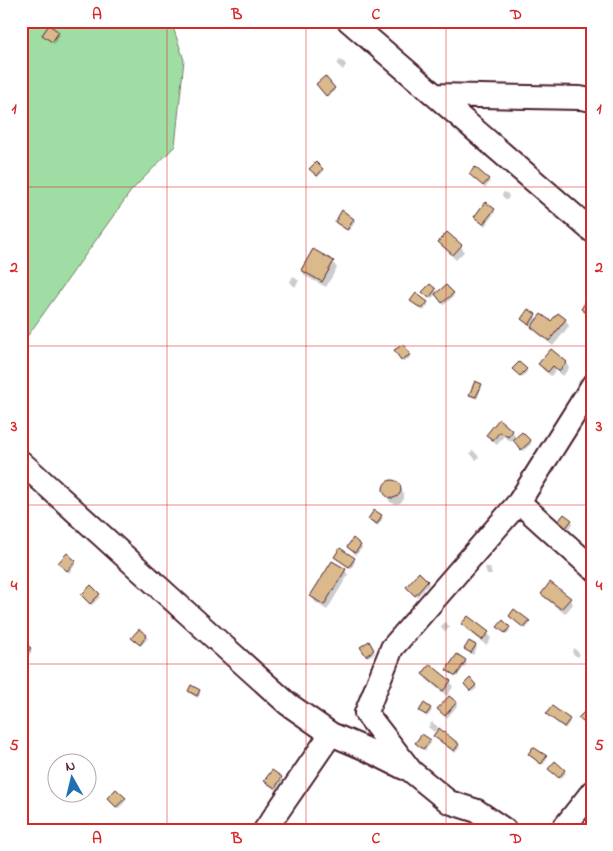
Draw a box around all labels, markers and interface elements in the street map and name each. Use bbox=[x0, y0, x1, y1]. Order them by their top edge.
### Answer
text: A bbox=[92, 3, 102, 27]
text: B bbox=[231, 3, 243, 27]
text: C bbox=[372, 3, 381, 27]
text: D bbox=[509, 3, 522, 27]
text: 1 bbox=[11, 97, 17, 121]
text: 1 bbox=[596, 97, 602, 121]
text: 2 bbox=[9, 256, 18, 280]
text: 2 bbox=[594, 256, 603, 280]
text: 3 bbox=[10, 415, 18, 439]
text: 3 bbox=[595, 415, 603, 439]
text: 4 bbox=[10, 574, 18, 598]
text: 4 bbox=[595, 574, 603, 598]
text: 5 bbox=[9, 734, 19, 758]
text: 5 bbox=[594, 734, 604, 758]
north arrow bbox=[48, 754, 98, 804]
text: N bbox=[64, 756, 77, 778]
text: A bbox=[92, 827, 102, 851]
text: B bbox=[231, 827, 243, 851]
text: C bbox=[372, 827, 381, 851]
text: D bbox=[509, 827, 522, 851]

